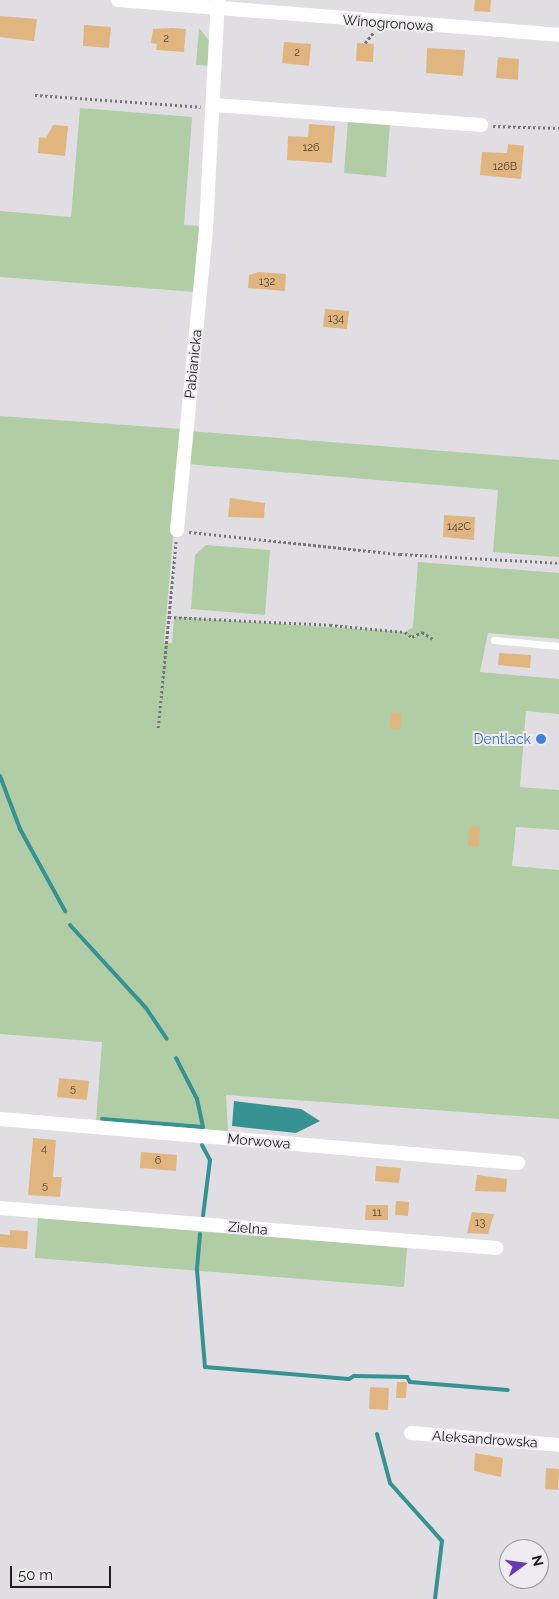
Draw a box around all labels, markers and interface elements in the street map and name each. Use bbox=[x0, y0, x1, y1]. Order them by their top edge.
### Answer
street label: Winogronowa bbox=[342, 11, 434, 35]
house number: 2 bbox=[163, 32, 169, 46]
house number: 2 bbox=[294, 46, 300, 60]
house number: 126 bbox=[302, 141, 320, 155]
house number: 126B bbox=[493, 160, 517, 174]
house number: 132 bbox=[259, 275, 275, 289]
house number: 134 bbox=[328, 312, 344, 326]
street label: Pabianicka bbox=[181, 329, 205, 399]
house number: 142C bbox=[447, 520, 471, 534]
place label: Dentlack bbox=[473, 731, 531, 747]
marker: Dentlack bbox=[535, 733, 547, 745]
house number: 5 bbox=[70, 1082, 76, 1096]
street label: Morwowa bbox=[227, 1130, 291, 1152]
house number: 4 bbox=[41, 1142, 47, 1156]
house number: 6 bbox=[155, 1154, 161, 1168]
house number: 5 bbox=[42, 1179, 48, 1193]
house number: 11 bbox=[372, 1206, 382, 1220]
house number: 13 bbox=[475, 1216, 485, 1230]
street label: Zielna bbox=[228, 1218, 268, 1238]
street label: Aleksandrowska bbox=[432, 1427, 538, 1451]
north arrow bbox=[499, 1539, 549, 1589]
text: N bbox=[529, 1553, 547, 1568]
scale bar bbox=[12, 1556, 114, 1588]
text: 50 m bbox=[18, 1566, 53, 1584]

